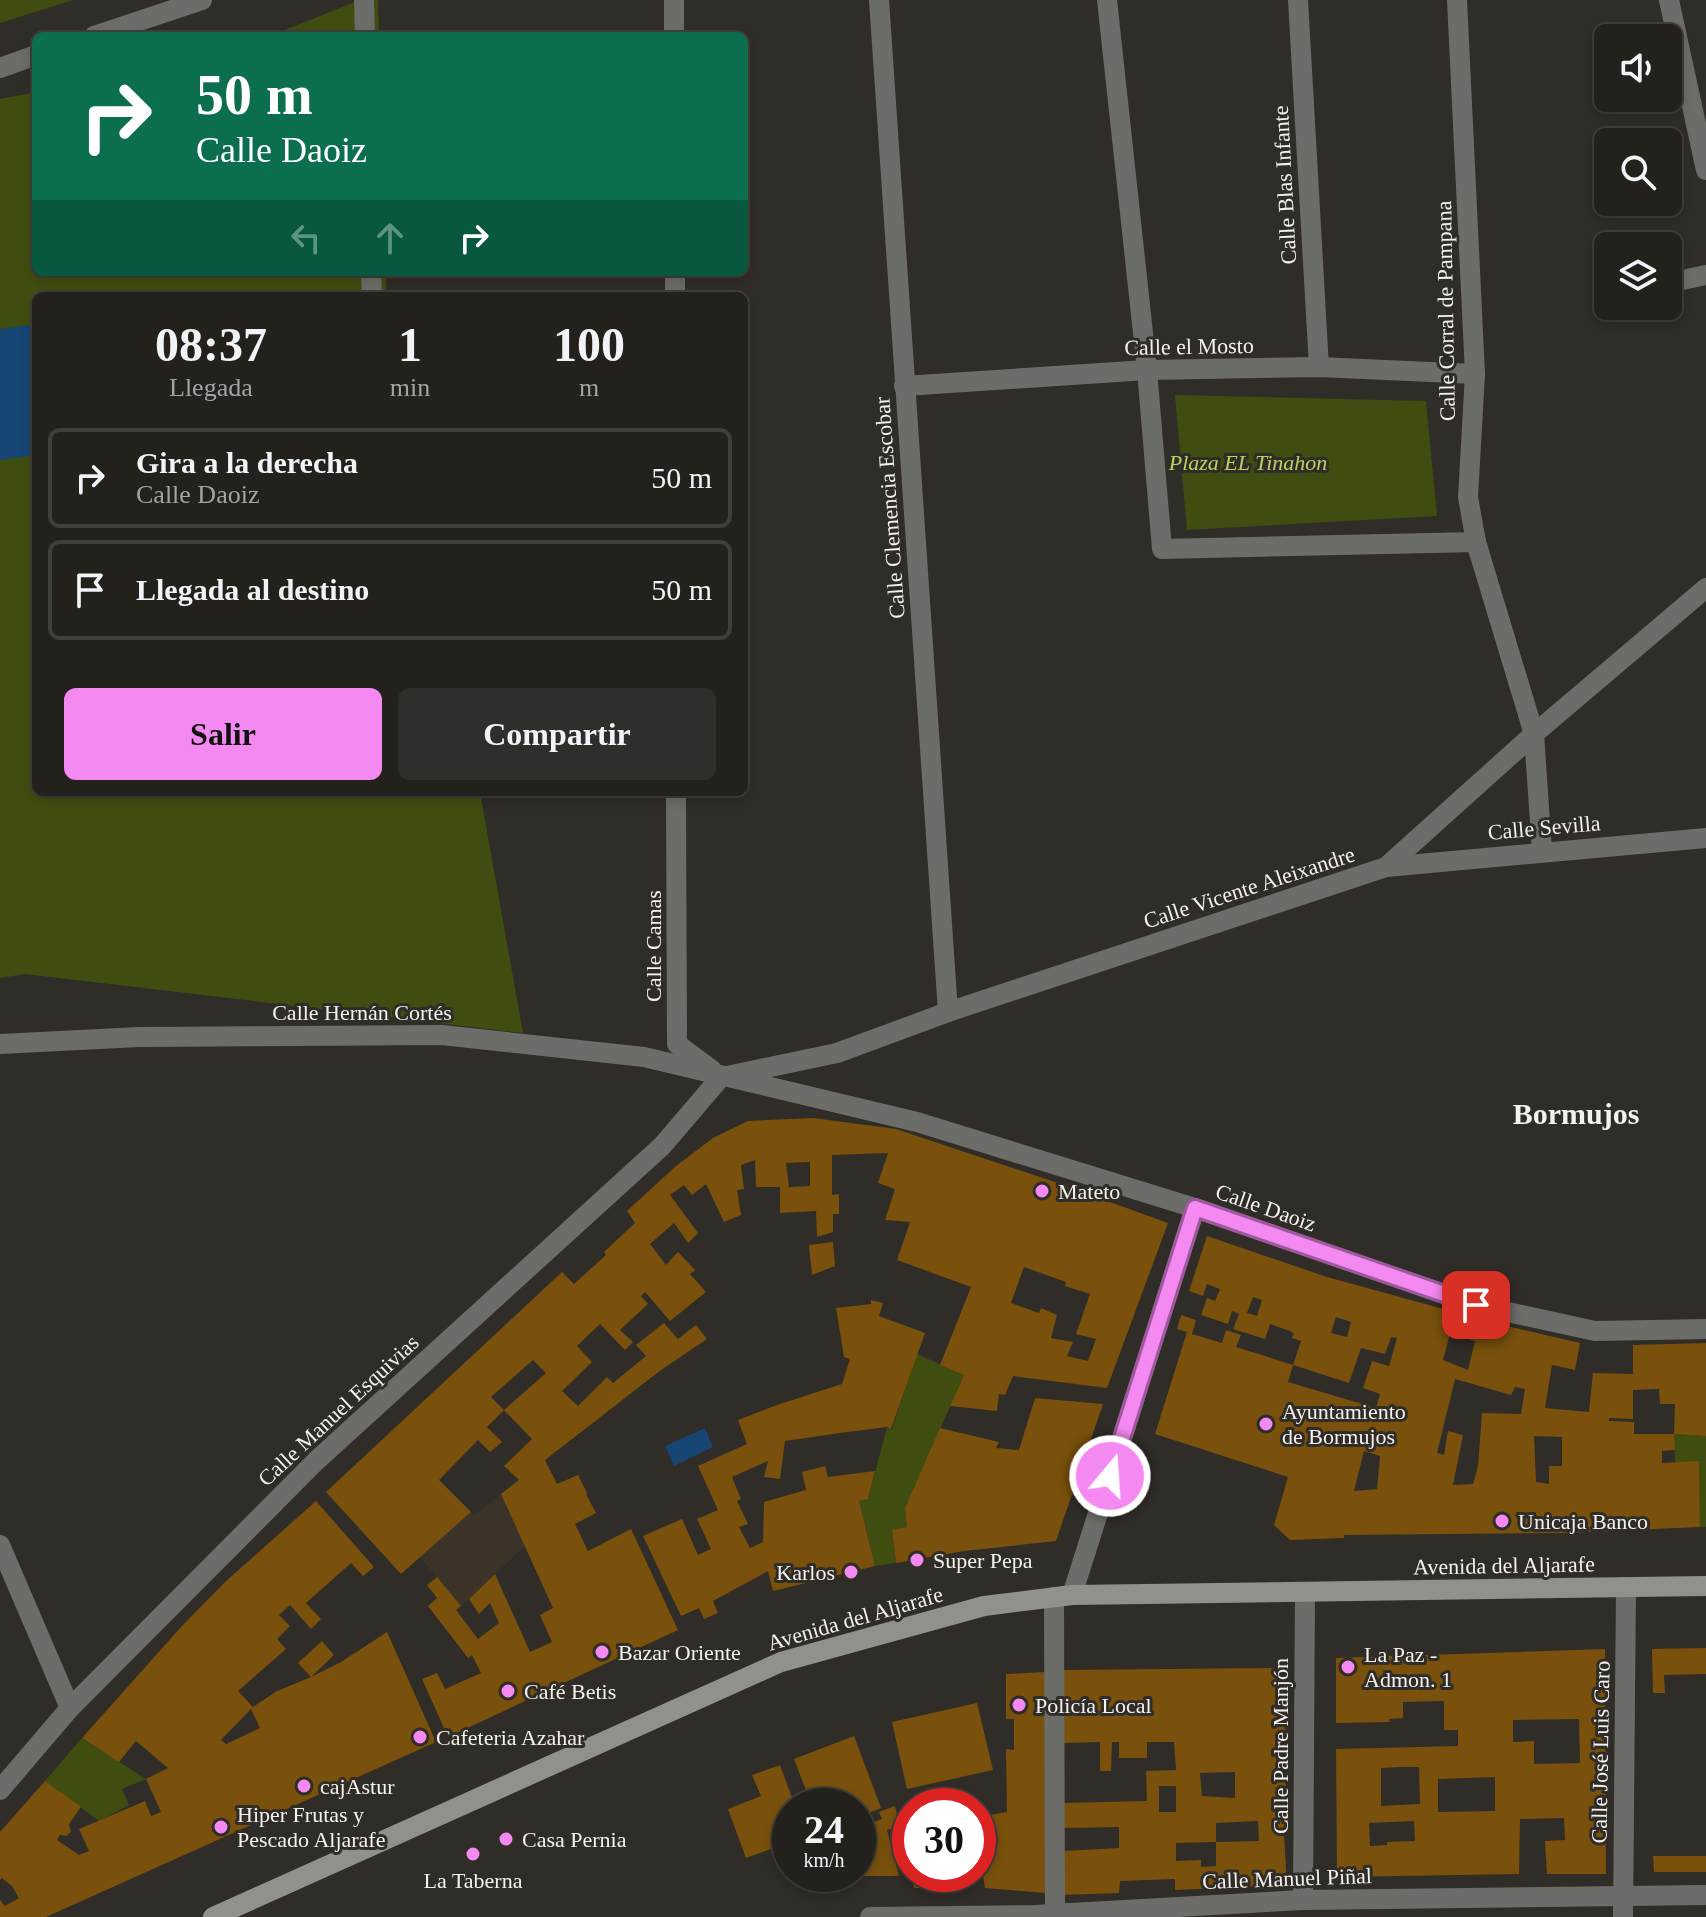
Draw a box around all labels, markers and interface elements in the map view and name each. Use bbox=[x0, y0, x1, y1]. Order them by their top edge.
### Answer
map controls bbox=[1594, 24, 1682, 320]
button: sound bbox=[1594, 24, 1682, 112]
icon: right bbox=[64, 64, 168, 168]
text: 50 m bbox=[196, 64, 313, 126]
street label: Calle Blas Infante bbox=[1268, 105, 1301, 265]
button: search bbox=[1594, 128, 1682, 216]
text: Calle Daoiz bbox=[196, 130, 367, 170]
street label: Calle Corral de Pampana bbox=[1431, 200, 1460, 421]
icon: left bbox=[284, 216, 328, 260]
icon: ahead bbox=[368, 216, 412, 260]
icon: right bbox=[452, 216, 496, 260]
button: layers bbox=[1594, 232, 1682, 320]
text: 08:37 bbox=[155, 318, 267, 371]
text: 1 bbox=[398, 318, 422, 371]
text: 100 bbox=[553, 318, 625, 371]
street label: Calle el Mosto bbox=[1124, 333, 1254, 360]
text: Llegada bbox=[169, 373, 253, 402]
text: min bbox=[390, 373, 430, 402]
text: m bbox=[579, 373, 599, 402]
street label: Calle Clemencia Escobar bbox=[869, 396, 910, 620]
text: Gira a la derecha bbox=[136, 446, 358, 479]
park label: Plaza EL Tinahon bbox=[1168, 450, 1327, 475]
icon: right bbox=[68, 456, 112, 500]
text: 50 m bbox=[651, 461, 712, 494]
text: Calle Daoiz bbox=[136, 480, 259, 509]
icon: arrive bbox=[68, 568, 112, 612]
text: Llegada al destino bbox=[136, 573, 369, 606]
text: 50 m bbox=[651, 573, 712, 606]
button: Salir bbox=[64, 688, 382, 780]
button: Compartir bbox=[398, 688, 716, 780]
street label: Calle Sevilla bbox=[1487, 810, 1602, 845]
street label: Calle Vicente Aleixandre bbox=[1140, 841, 1358, 933]
street label: Calle Camas bbox=[641, 890, 666, 1002]
street label: Calle Hernán Cortés bbox=[272, 1000, 452, 1025]
district label: Bormujos bbox=[1513, 1097, 1639, 1130]
place label: Mateto bbox=[1058, 1179, 1120, 1204]
street label: Calle Daoiz bbox=[1212, 1179, 1320, 1236]
marker: Mateto bbox=[1033, 1182, 1051, 1200]
pin bbox=[1442, 1271, 1510, 1339]
icon: arrive bbox=[1454, 1283, 1498, 1327]
street label: Calle Manuel Esquivias bbox=[253, 1330, 424, 1491]
place label: Ayuntamiento de Bormujos bbox=[1282, 1399, 1406, 1449]
marker: Ayuntamiento de Bormujos bbox=[1257, 1415, 1275, 1433]
position arrow bbox=[1068, 1434, 1152, 1518]
place label: Unicaja Banco bbox=[1518, 1509, 1648, 1534]
marker: Unicaja Banco bbox=[1493, 1512, 1511, 1530]
place label: Super Pepa bbox=[933, 1548, 1033, 1573]
marker: Super Pepa bbox=[908, 1551, 926, 1569]
street label: Avenida del Aljarafe bbox=[1413, 1551, 1595, 1580]
place label: Karlos bbox=[776, 1560, 835, 1585]
marker: Karlos bbox=[842, 1563, 860, 1581]
street label: Avenida del Aljarafe bbox=[764, 1581, 946, 1656]
place label: Bazar Oriente bbox=[618, 1640, 741, 1665]
place label: La Paz - Admon. 1 bbox=[1364, 1642, 1452, 1692]
marker: Bazar Oriente bbox=[593, 1643, 611, 1661]
street label: Calle Padre Manjón bbox=[1268, 1658, 1293, 1834]
marker: La Paz - Admon. 1 bbox=[1339, 1658, 1357, 1676]
street label: Calle José Luis Caro bbox=[1586, 1660, 1615, 1844]
place label: Café Betis bbox=[524, 1679, 616, 1704]
marker: Café Betis bbox=[499, 1682, 517, 1700]
place label: Policía Local bbox=[1035, 1693, 1152, 1718]
marker: Policía Local bbox=[1010, 1696, 1028, 1714]
place label: Cafeteria Azahar bbox=[436, 1725, 585, 1750]
marker: Cafeteria Azahar bbox=[411, 1728, 429, 1746]
place label: cajAstur bbox=[320, 1774, 395, 1799]
marker: cajAstur bbox=[295, 1777, 313, 1795]
speed limit sign: 30 bbox=[892, 1788, 996, 1892]
place label: Hiper Frutas y Pescado Aljarafe bbox=[237, 1802, 385, 1852]
text: 24 bbox=[804, 1807, 844, 1852]
marker: Hiper Frutas y Pescado Aljarafe bbox=[212, 1818, 230, 1836]
place label: Casa Pernia bbox=[522, 1827, 627, 1852]
marker: Casa Pernia bbox=[497, 1830, 515, 1848]
marker: La Taberna bbox=[464, 1845, 482, 1863]
text: km/h bbox=[803, 1849, 845, 1871]
street label: Calle Manuel Piñal bbox=[1202, 1863, 1372, 1894]
place label: La Taberna bbox=[424, 1868, 523, 1893]

